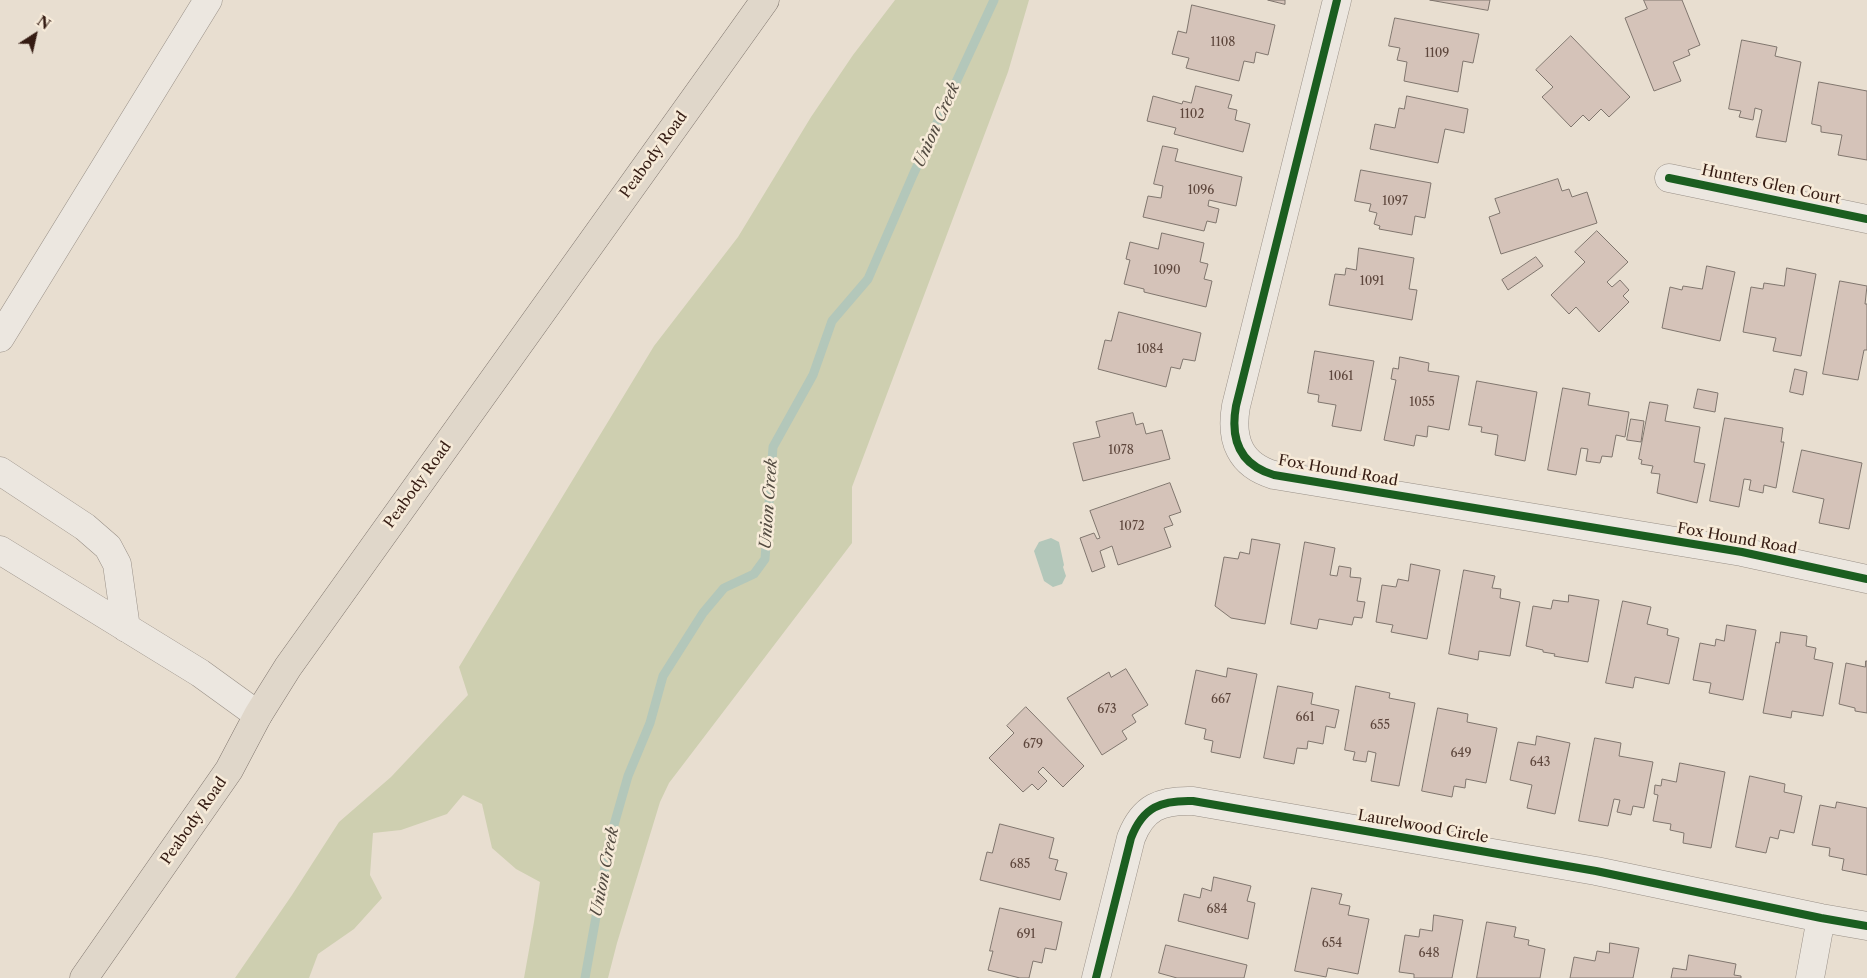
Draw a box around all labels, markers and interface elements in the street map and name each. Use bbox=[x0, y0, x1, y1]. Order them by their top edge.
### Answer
north arrow bbox=[10, 10, 60, 60]
text: N bbox=[33, 12, 54, 34]
house number: 1108 bbox=[1211, 36, 1235, 50]
house number: 1109 bbox=[1425, 47, 1449, 61]
water label: Union Creek bbox=[910, 80, 964, 170]
street label: Peabody Road bbox=[617, 108, 691, 202]
house number: 1102 bbox=[1180, 108, 1204, 122]
street label: Hunters Glen Court bbox=[1700, 161, 1842, 209]
house number: 1096 bbox=[1188, 184, 1214, 198]
house number: 1097 bbox=[1382, 195, 1408, 209]
house number: 1090 bbox=[1153, 264, 1181, 278]
house number: 1091 bbox=[1360, 275, 1384, 289]
house number: 1084 bbox=[1137, 343, 1163, 357]
house number: 1061 bbox=[1329, 370, 1353, 384]
house number: 1055 bbox=[1409, 396, 1435, 410]
street label: Peabody Road bbox=[381, 438, 455, 532]
house number: 1078 bbox=[1108, 444, 1134, 458]
street label: Fox Hound Road bbox=[1277, 452, 1399, 490]
water label: Union Creek bbox=[756, 458, 782, 550]
house number: 1072 bbox=[1119, 520, 1145, 534]
street label: Fox Hound Road bbox=[1676, 520, 1798, 558]
house number: 667 bbox=[1211, 693, 1231, 707]
house number: 673 bbox=[1097, 703, 1117, 717]
house number: 661 bbox=[1295, 711, 1315, 725]
house number: 655 bbox=[1370, 719, 1390, 733]
house number: 679 bbox=[1023, 738, 1043, 752]
house number: 649 bbox=[1451, 747, 1471, 761]
house number: 643 bbox=[1530, 756, 1550, 770]
street label: Peabody Road bbox=[157, 774, 231, 868]
street label: Laurelwood Circle bbox=[1356, 807, 1490, 847]
water label: Union Creek bbox=[587, 825, 623, 919]
house number: 685 bbox=[1010, 858, 1030, 872]
house number: 684 bbox=[1206, 903, 1228, 917]
house number: 691 bbox=[1016, 928, 1036, 942]
house number: 654 bbox=[1322, 937, 1342, 951]
house number: 648 bbox=[1418, 947, 1440, 961]

